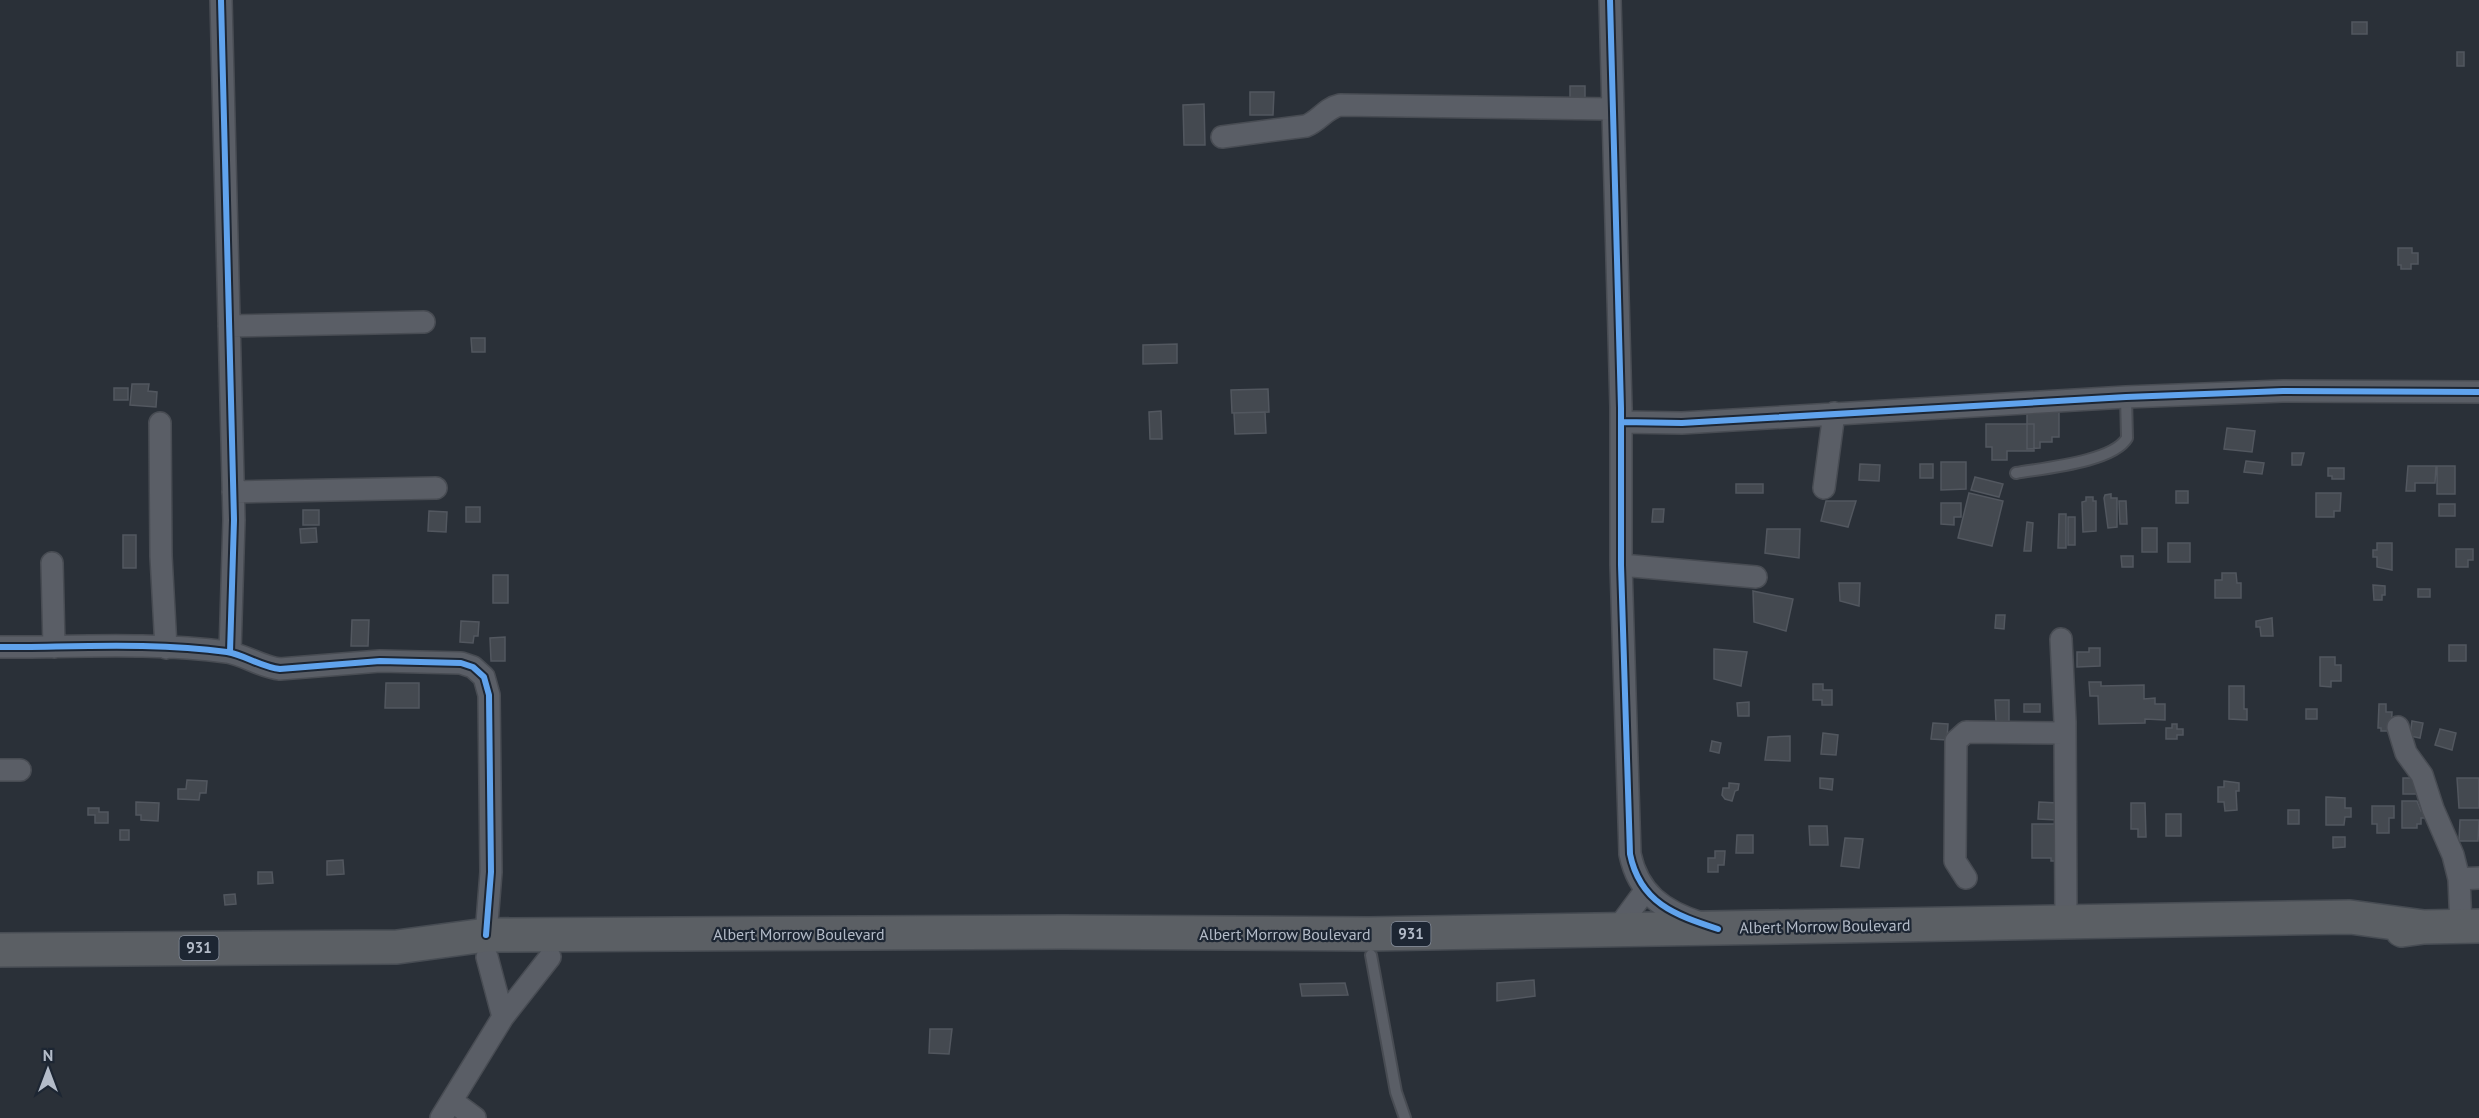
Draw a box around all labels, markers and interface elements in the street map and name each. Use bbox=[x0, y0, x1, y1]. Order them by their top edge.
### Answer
street label: Albert Morrow Boulevard bbox=[1739, 915, 1911, 937]
road number: 931 bbox=[1392, 922, 1430, 946]
street label: Albert Morrow Boulevard bbox=[713, 924, 885, 944]
street label: Albert Morrow Boulevard bbox=[1199, 924, 1371, 944]
road number: 931 bbox=[180, 936, 218, 960]
north arrow bbox=[18, 1040, 78, 1100]
text: N bbox=[43, 1045, 53, 1065]

